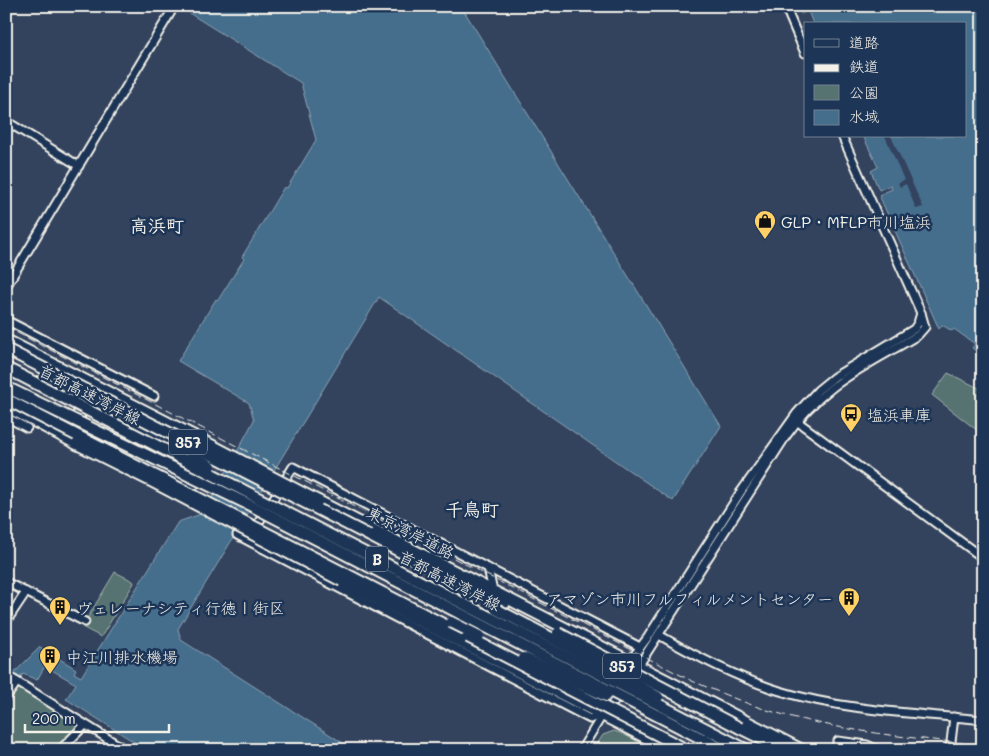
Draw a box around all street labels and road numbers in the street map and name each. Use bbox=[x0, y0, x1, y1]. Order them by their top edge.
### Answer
street label: 首都高速湾岸線 bbox=[35, 359, 145, 429]
road number: 357 bbox=[169, 430, 207, 454]
street label: 東京湾岸道路 bbox=[363, 501, 459, 563]
street label: 首都高速湾岸線 bbox=[395, 545, 505, 615]
road number: B bbox=[366, 546, 388, 572]
road number: 357 bbox=[603, 654, 641, 678]

